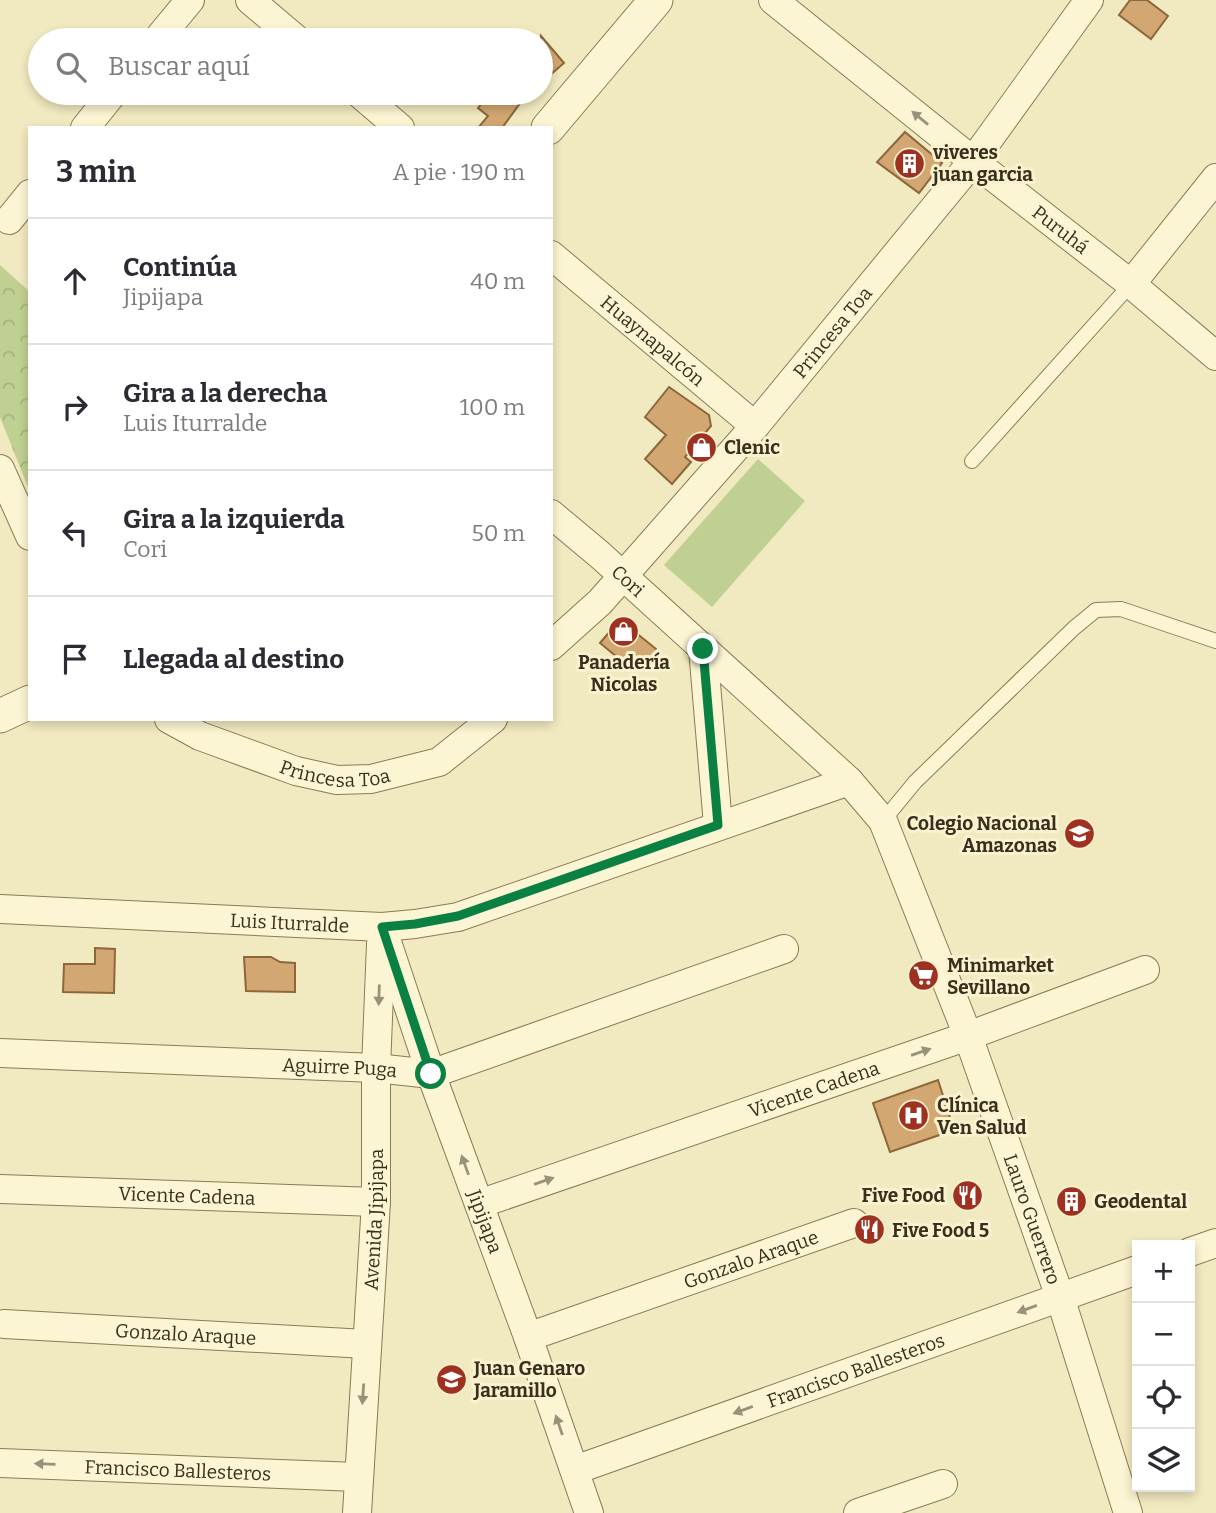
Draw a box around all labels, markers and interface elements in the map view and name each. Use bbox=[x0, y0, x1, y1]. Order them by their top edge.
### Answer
search box bbox=[28, 28, 553, 105]
icon: search bbox=[52, 48, 90, 86]
text: Buscar aquí bbox=[108, 51, 250, 82]
one-way arrow bbox=[911, 111, 928, 126]
place label: viveres juan garcia bbox=[931, 141, 1033, 186]
building icon: viveres juan garcia bbox=[893, 146, 927, 180]
text: 3 min bbox=[56, 154, 136, 190]
text: A pie · 190 m bbox=[393, 158, 525, 186]
street label: Puruhá bbox=[1028, 200, 1094, 259]
text: Continúa bbox=[123, 252, 237, 283]
icon: ahead bbox=[56, 262, 94, 300]
text: 40 m bbox=[470, 267, 525, 295]
street label: Princesa Toa bbox=[788, 281, 877, 382]
text: Jipijapa bbox=[123, 283, 203, 311]
street label: Huaynapalcón bbox=[596, 290, 710, 391]
text: Gira a la derecha bbox=[123, 378, 327, 409]
icon: right bbox=[56, 388, 94, 426]
text: 100 m bbox=[460, 393, 525, 421]
text: Luis Iturralde bbox=[123, 409, 267, 437]
shop icon: Clenic bbox=[684, 430, 718, 464]
place label: Clenic bbox=[724, 436, 780, 459]
text: Gira a la izquierda bbox=[123, 504, 345, 535]
icon: left bbox=[56, 514, 94, 552]
text: 50 m bbox=[471, 519, 525, 547]
text: Cori bbox=[123, 535, 167, 563]
street label: Cori bbox=[607, 560, 650, 602]
shop icon: Panadería Nicolas bbox=[607, 614, 641, 648]
route end bbox=[687, 633, 718, 664]
icon: arrive bbox=[56, 640, 94, 678]
text: Llegada al destino bbox=[123, 644, 344, 675]
place label: Panadería Nicolas bbox=[578, 651, 670, 696]
street label: Princesa Toa bbox=[277, 755, 393, 792]
place label: Colegio Nacional Amazonas bbox=[906, 812, 1057, 857]
school or university icon: Colegio Nacional Amazonas bbox=[1063, 817, 1097, 851]
street label: Luis Iturralde bbox=[229, 908, 350, 937]
place label: Minimarket Sevillano bbox=[947, 954, 1054, 999]
supermarket icon: Minimarket Sevillano bbox=[907, 959, 941, 993]
one-way arrow bbox=[374, 984, 385, 1006]
one-way arrow bbox=[911, 1046, 932, 1057]
street label: Aguirre Puga bbox=[282, 1053, 399, 1082]
street label: Vicente Cadena bbox=[745, 1056, 883, 1122]
route start bbox=[415, 1058, 446, 1089]
place label: Clínica Ven Salud bbox=[937, 1094, 1027, 1139]
hospital icon: Clínica Ven Salud bbox=[897, 1099, 931, 1133]
street label: Avenida Jipijapa bbox=[359, 1148, 388, 1291]
street label: Lauro Guerrero bbox=[999, 1151, 1066, 1287]
one-way arrow bbox=[459, 1155, 470, 1176]
one-way arrow bbox=[533, 1175, 554, 1186]
restaurant icon: Five Food bbox=[951, 1178, 985, 1212]
street label: Vicente Cadena bbox=[118, 1182, 256, 1209]
place label: Five Food bbox=[862, 1184, 946, 1207]
building icon: Geodental bbox=[1054, 1184, 1088, 1218]
street label: Jipijapa bbox=[463, 1185, 508, 1257]
place label: Geodental bbox=[1094, 1190, 1187, 1213]
restaurant icon: Five Food 5 bbox=[852, 1213, 886, 1247]
place label: Five Food 5 bbox=[892, 1219, 989, 1242]
street label: Gonzalo Araque bbox=[680, 1225, 821, 1293]
map controls bbox=[1132, 1240, 1195, 1492]
button: + bbox=[1132, 1240, 1195, 1303]
button: − bbox=[1132, 1303, 1195, 1366]
one-way arrow bbox=[1016, 1304, 1037, 1315]
street label: Gonzalo Araque bbox=[115, 1319, 257, 1349]
street label: Francisco Ballesteros bbox=[764, 1328, 948, 1412]
place label: Juan Genaro Jaramillo bbox=[473, 1357, 585, 1402]
school or university icon: Juan Genaro Jaramillo bbox=[434, 1362, 468, 1396]
button: locate bbox=[1132, 1366, 1195, 1429]
one-way arrow bbox=[357, 1383, 368, 1405]
one-way arrow bbox=[732, 1405, 753, 1416]
one-way arrow bbox=[553, 1415, 564, 1436]
button: layers bbox=[1132, 1429, 1195, 1492]
street label: Francisco Ballesteros bbox=[84, 1455, 272, 1485]
one-way arrow bbox=[34, 1459, 56, 1470]

